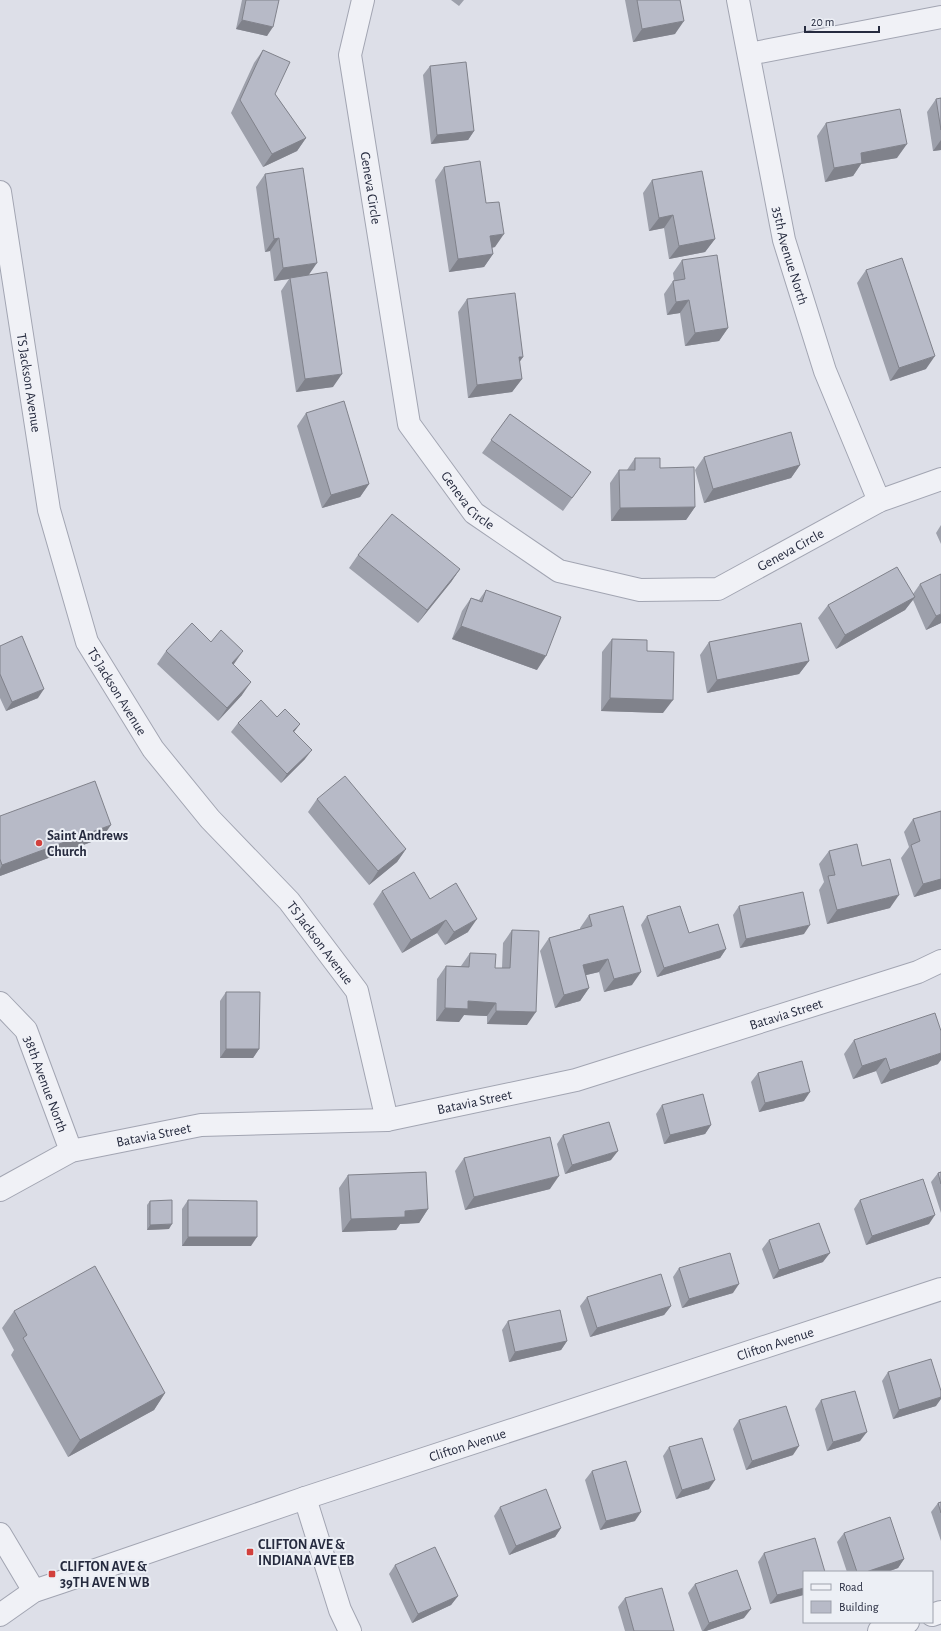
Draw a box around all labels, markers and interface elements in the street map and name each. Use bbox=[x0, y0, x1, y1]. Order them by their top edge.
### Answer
scale bar bbox=[805, 8, 879, 34]
text: 20 m bbox=[811, 16, 834, 28]
street label: Geneva Circle bbox=[358, 151, 383, 225]
street label: 35th Avenue North bbox=[770, 206, 810, 307]
street label: TS Jackson Avenue bbox=[14, 332, 43, 433]
street label: Geneva Circle bbox=[438, 469, 497, 533]
street label: Geneva Circle bbox=[755, 527, 826, 574]
street label: TS Jackson Avenue bbox=[84, 645, 149, 738]
place label: Saint Andrews Church bbox=[47, 829, 128, 859]
marker: Saint Andrews Church bbox=[34, 838, 44, 848]
street label: TS Jackson Avenue bbox=[284, 899, 355, 987]
street label: Batavia Street bbox=[748, 996, 825, 1033]
street label: 38th Avenue North bbox=[21, 1034, 69, 1134]
street label: Batavia Street bbox=[436, 1088, 514, 1117]
street label: Batavia Street bbox=[115, 1121, 193, 1150]
street label: Clifton Avenue bbox=[735, 1325, 816, 1364]
street label: Clifton Avenue bbox=[427, 1426, 508, 1465]
place label: CLIFTON AVE & INDIANA AVE EB bbox=[258, 1538, 354, 1568]
marker: CLIFTON AVE & INDIANA AVE EB bbox=[245, 1547, 255, 1557]
place label: CLIFTON AVE & 39TH AVE N WB bbox=[60, 1560, 150, 1590]
marker: CLIFTON AVE & 39TH AVE N WB bbox=[47, 1569, 57, 1579]
legend bbox=[803, 1571, 933, 1623]
text: Road bbox=[839, 1581, 863, 1593]
text: Building bbox=[839, 1601, 879, 1613]

